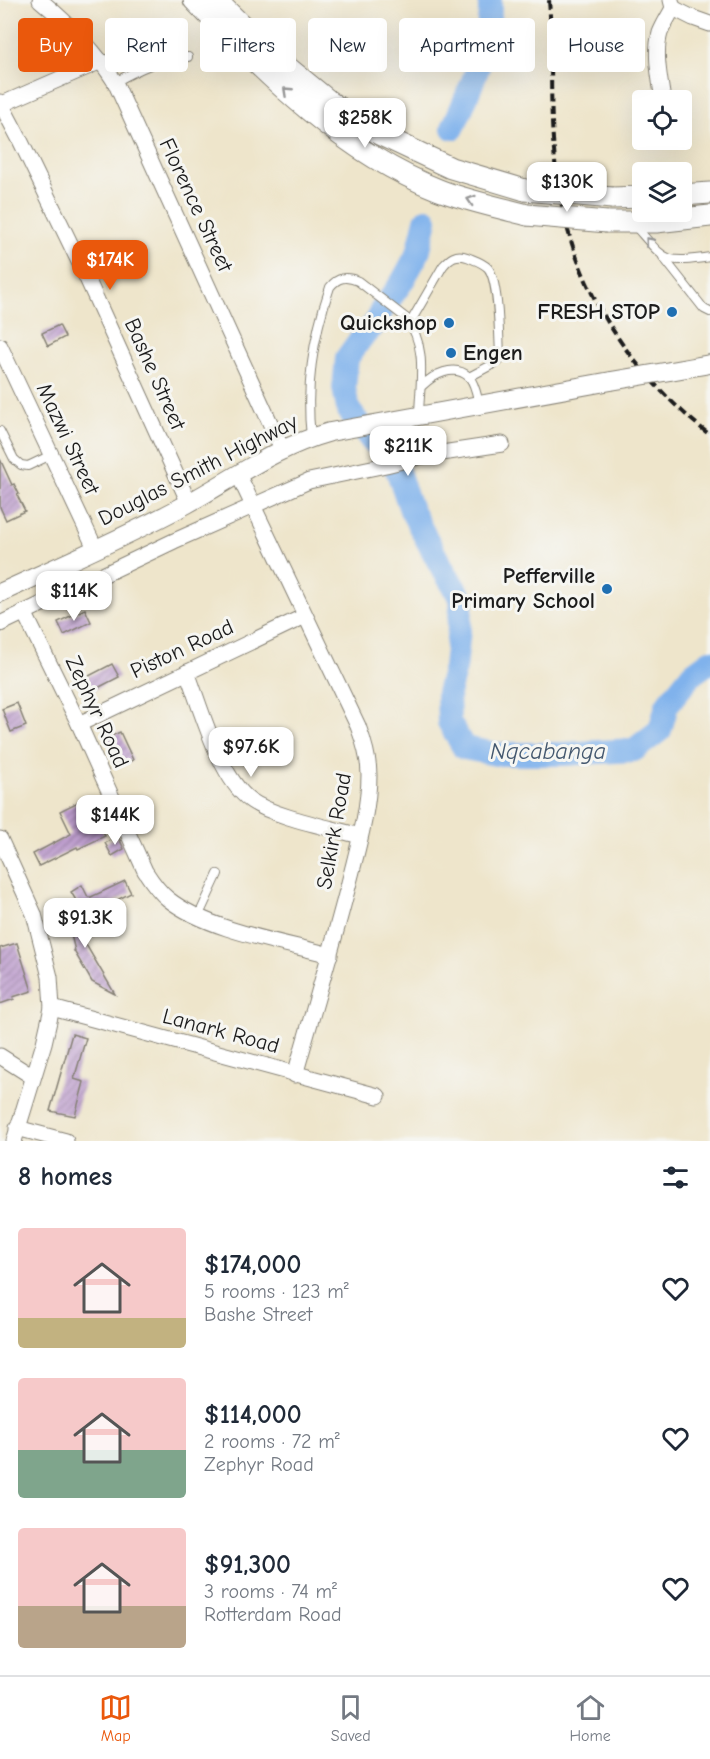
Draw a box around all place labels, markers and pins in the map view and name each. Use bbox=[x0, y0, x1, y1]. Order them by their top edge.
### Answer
pin: $258K bbox=[323, 98, 407, 149]
pin: $130K bbox=[525, 162, 609, 213]
pin: $174K bbox=[68, 240, 152, 291]
place label: FRESH STOP bbox=[537, 299, 660, 325]
marker: FRESH STOP bbox=[665, 305, 679, 319]
place label: Quickshop bbox=[340, 310, 437, 336]
marker: Quickshop bbox=[442, 316, 456, 330]
place label: Engen bbox=[463, 340, 523, 366]
marker: Engen bbox=[444, 346, 458, 360]
pin: $211K bbox=[366, 426, 450, 477]
place label: Pefferville Primary School bbox=[451, 563, 595, 614]
pin: $114K bbox=[32, 571, 116, 622]
marker: Pefferville Primary School bbox=[600, 582, 614, 596]
pin: $97.6K bbox=[202, 727, 300, 778]
pin: $144K bbox=[73, 795, 157, 846]
pin: $91.3K bbox=[36, 898, 134, 949]

